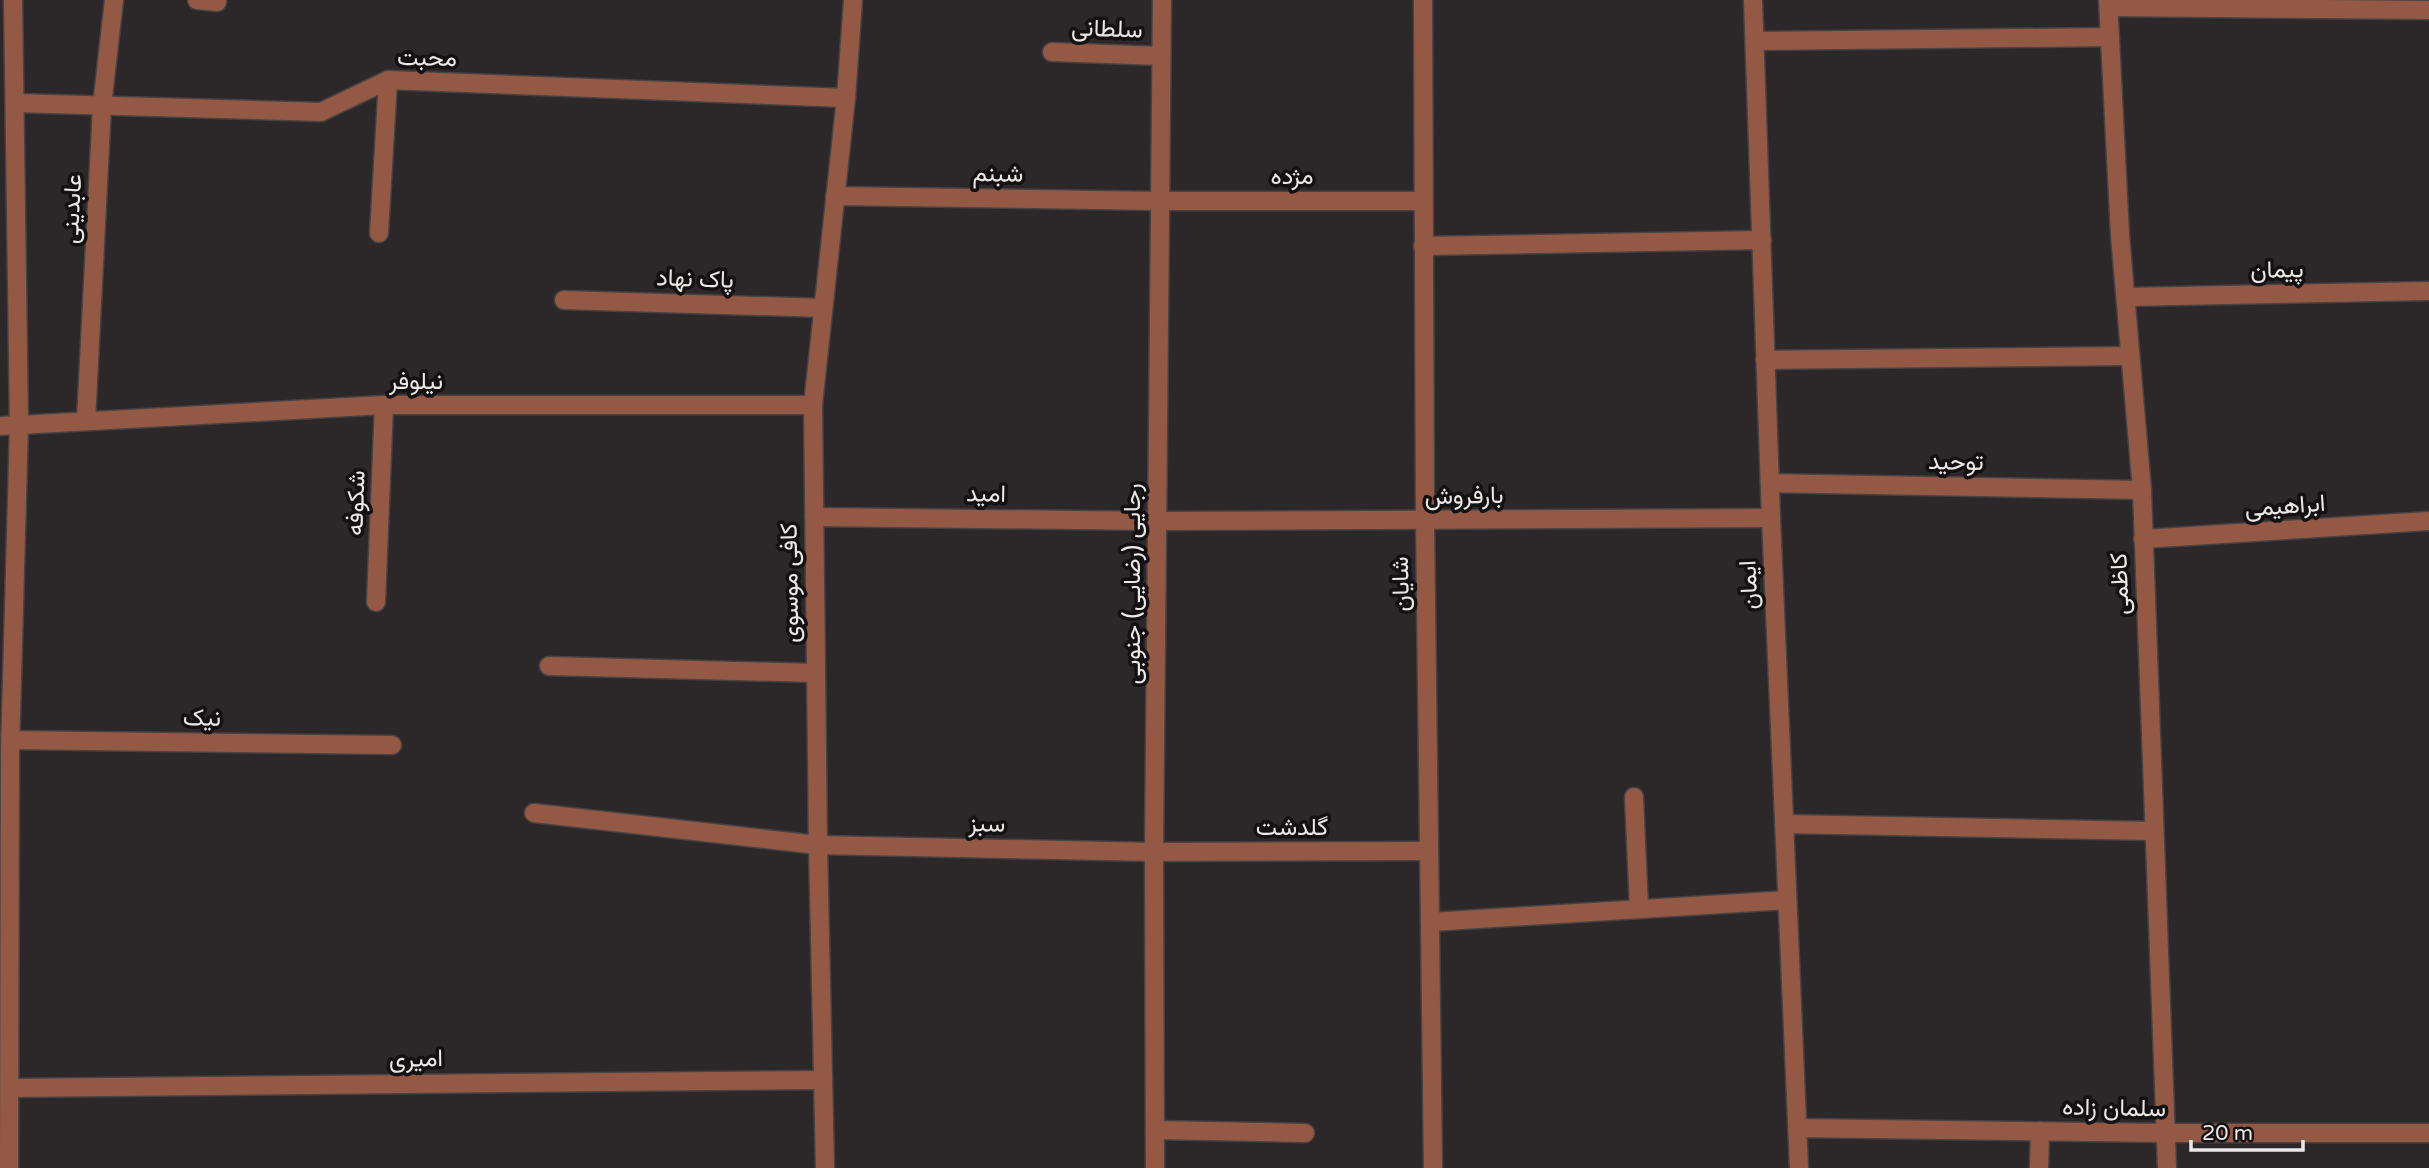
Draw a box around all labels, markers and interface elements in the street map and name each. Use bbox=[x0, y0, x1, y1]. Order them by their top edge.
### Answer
street label: سلطانی bbox=[1071, 13, 1143, 45]
street label: محبت bbox=[397, 43, 457, 73]
street label: شبنم bbox=[972, 159, 1024, 190]
street label: مژده bbox=[1271, 162, 1313, 191]
street label: عابدینی bbox=[56, 173, 88, 245]
street label: پیمان bbox=[2250, 255, 2304, 286]
street label: پاک نهاد bbox=[656, 263, 734, 296]
street label: نیلوفر bbox=[388, 367, 443, 396]
street label: توحید bbox=[1928, 447, 1984, 477]
street label: شکوفه bbox=[340, 470, 372, 536]
street label: امید bbox=[966, 479, 1006, 509]
street label: بارفروش bbox=[1424, 481, 1504, 511]
street label: رجایی (رضایی) جنوبی bbox=[1118, 483, 1147, 685]
street label: ابراهیمی bbox=[2244, 489, 2326, 523]
street label: کافی موسوی bbox=[774, 523, 806, 643]
street label: کاظمی bbox=[2104, 552, 2136, 616]
street label: شایان bbox=[1386, 556, 1416, 612]
street label: ایمان bbox=[1733, 560, 1765, 610]
street label: نیک bbox=[183, 703, 221, 733]
street label: سبز bbox=[967, 809, 1006, 839]
street label: گلدشت bbox=[1256, 813, 1328, 842]
street label: امیری bbox=[389, 1044, 443, 1074]
street label: سلمان زاده bbox=[2062, 1093, 2166, 1123]
scale bar bbox=[2191, 1108, 2303, 1152]
text: 20 m bbox=[2202, 1121, 2253, 1146]

